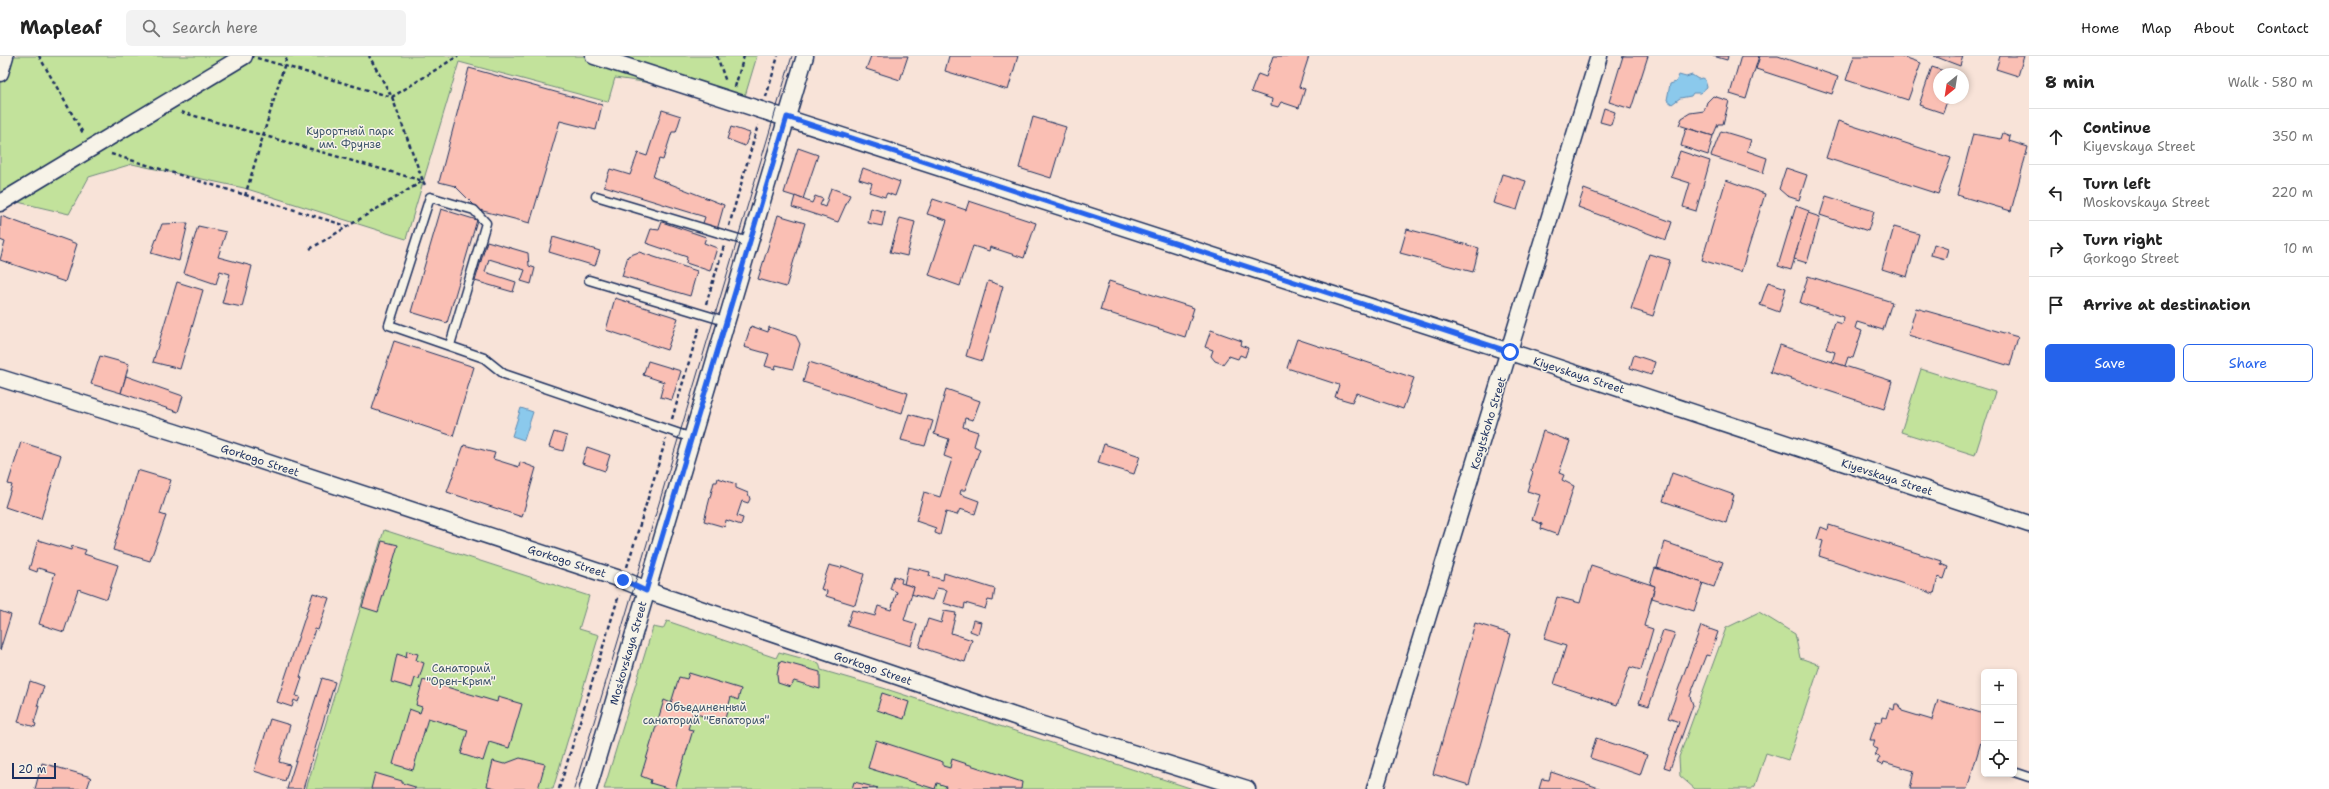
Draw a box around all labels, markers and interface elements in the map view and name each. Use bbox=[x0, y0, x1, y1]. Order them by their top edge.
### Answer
search box bbox=[126, 10, 406, 46]
text: Mapleaf bbox=[20, 15, 102, 40]
icon: search bbox=[140, 17, 162, 39]
text: Search here bbox=[172, 18, 258, 38]
text: Home bbox=[2081, 19, 2120, 37]
text: Map bbox=[2142, 19, 2172, 37]
text: About bbox=[2194, 19, 2235, 37]
text: Contact bbox=[2257, 19, 2309, 37]
north arrow bbox=[1933, 68, 1969, 104]
text: 8 min bbox=[2045, 71, 2095, 93]
text: Walk · 580 m bbox=[2228, 74, 2313, 91]
text: Continue bbox=[2083, 118, 2151, 138]
park label: Курортный парк им. Фрунзе bbox=[306, 124, 394, 152]
icon: ahead bbox=[2045, 126, 2067, 148]
text: 350 m bbox=[2272, 128, 2313, 145]
text: Kiyevskaya Street bbox=[2083, 138, 2195, 155]
text: Turn left bbox=[2083, 174, 2151, 194]
icon: left bbox=[2045, 182, 2067, 204]
text: 220 m bbox=[2271, 184, 2313, 201]
text: Moskovskaya Street bbox=[2083, 194, 2210, 211]
text: Turn right bbox=[2083, 230, 2163, 250]
icon: right bbox=[2045, 238, 2067, 260]
text: 10 m bbox=[2283, 240, 2313, 257]
text: Gorkogo Street bbox=[2083, 250, 2179, 267]
icon: arrive bbox=[2045, 294, 2067, 316]
text: Arrive at destination bbox=[2083, 295, 2251, 315]
route start bbox=[1501, 343, 1519, 361]
button: Save bbox=[2045, 344, 2175, 382]
button: Share bbox=[2183, 344, 2313, 382]
street label: Kiyevskaya Street bbox=[1531, 354, 1627, 397]
street label: Kosytskoho Street bbox=[1467, 375, 1510, 471]
street label: Gorkogo Street bbox=[219, 441, 301, 480]
street label: Kiyevskaya Street bbox=[1839, 456, 1935, 499]
street label: Gorkogo Street bbox=[526, 542, 608, 581]
route end bbox=[614, 571, 632, 589]
street label: Moskovskaya Street bbox=[606, 599, 651, 707]
street label: Gorkogo Street bbox=[832, 648, 914, 689]
park label: Санаторий "Орен-Крым" bbox=[426, 661, 496, 689]
map controls bbox=[1981, 669, 2017, 777]
button: + bbox=[1981, 669, 2017, 705]
park label: Объединенный санаторий "Евпатория" bbox=[643, 700, 769, 728]
button: − bbox=[1981, 705, 2017, 741]
button: locate bbox=[1981, 741, 2017, 777]
scale bar bbox=[12, 761, 56, 780]
text: 20 m bbox=[18, 762, 46, 777]

